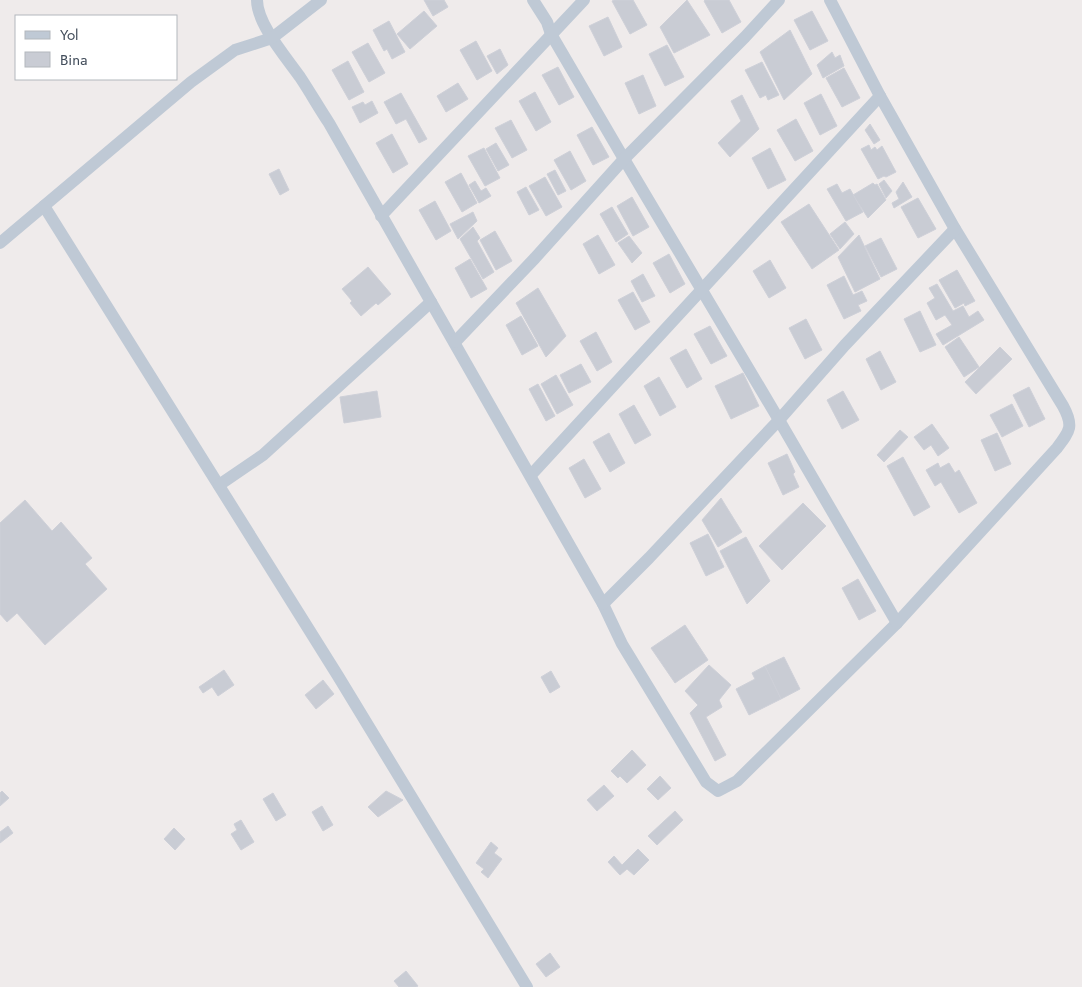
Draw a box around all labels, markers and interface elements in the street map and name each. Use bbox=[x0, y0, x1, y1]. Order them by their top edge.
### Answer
legend bbox=[15, 15, 178, 80]
text: Yol bbox=[60, 24, 79, 46]
text: Bina bbox=[60, 49, 87, 71]

